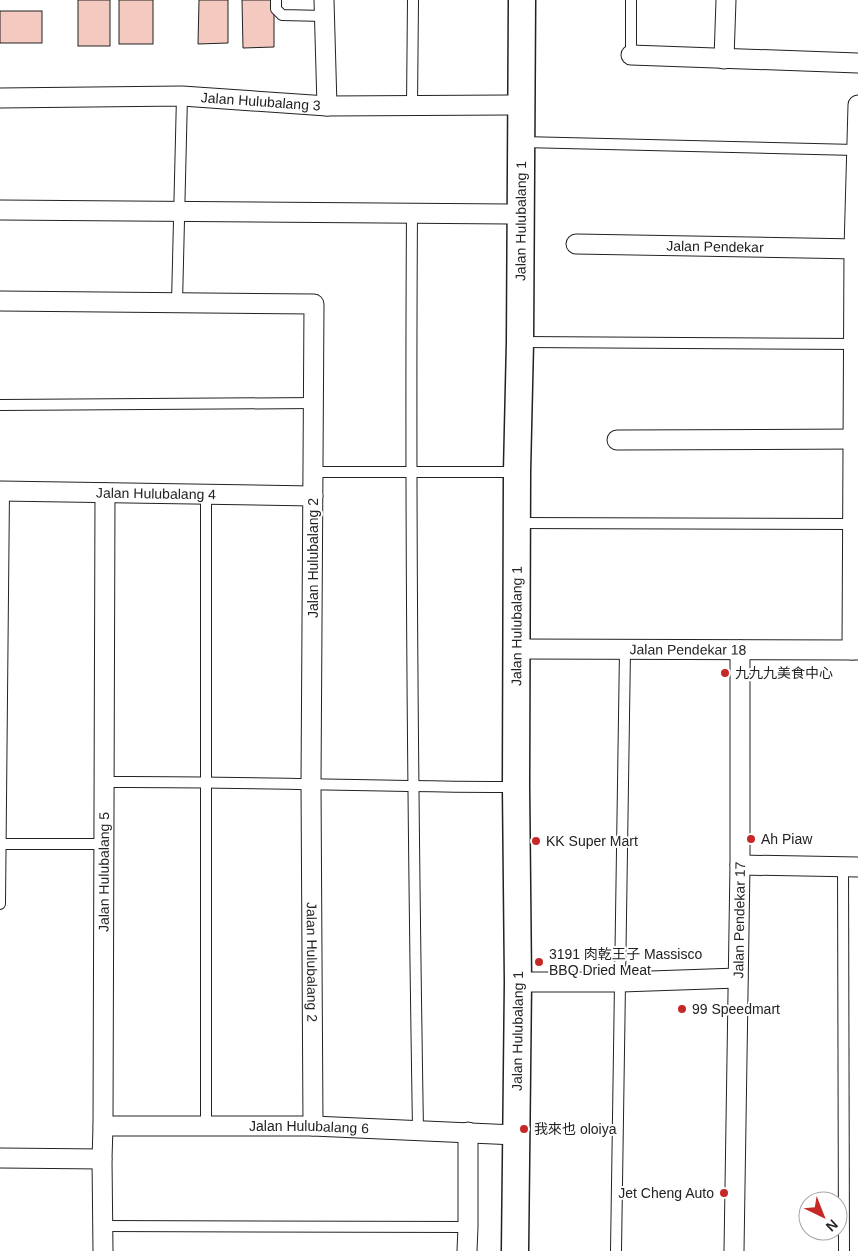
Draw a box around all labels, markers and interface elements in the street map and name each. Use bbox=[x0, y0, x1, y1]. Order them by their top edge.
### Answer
street label: Jalan Hulubalang 3 bbox=[200, 89, 321, 114]
street label: Jalan Hulubalang 1 bbox=[512, 161, 529, 281]
street label: Jalan Pendekar bbox=[666, 238, 764, 255]
street label: Jalan Hulubalang 4 bbox=[96, 485, 216, 502]
street label: Jalan Hulubalang 2 bbox=[305, 498, 321, 618]
street label: Jalan Hulubalang 1 bbox=[508, 566, 525, 686]
street label: Jalan Pendekar 18 bbox=[630, 641, 747, 658]
place label: 九九九美食中心 bbox=[735, 665, 833, 681]
marker: 九九九美食中心 bbox=[719, 667, 731, 679]
street label: Jalan Hulubalang 5 bbox=[96, 812, 112, 932]
place label: Ah Piaw bbox=[761, 831, 813, 847]
place label: KK Super Mart bbox=[546, 833, 638, 849]
marker: Ah Piaw bbox=[745, 833, 757, 845]
marker: KK Super Mart bbox=[530, 835, 542, 847]
street label: Jalan Pendekar 17 bbox=[730, 861, 748, 979]
street label: Jalan Hulubalang 2 bbox=[304, 902, 320, 1022]
place label: 3191 肉乾王子 Massisco BBQ Dried Meat bbox=[549, 946, 702, 978]
marker: 3191 肉乾王子 Massisco BBQ Dried Meat bbox=[533, 956, 545, 968]
street label: Jalan Hulubalang 1 bbox=[509, 971, 526, 1091]
place label: 99 Speedmart bbox=[692, 1001, 780, 1017]
marker: 99 Speedmart bbox=[676, 1003, 688, 1015]
street label: Jalan Hulubalang 6 bbox=[249, 1118, 370, 1136]
place label: 我來也 oloiya bbox=[534, 1121, 617, 1137]
marker: 我來也 oloiya bbox=[518, 1123, 530, 1135]
place label: Jet Cheng Auto bbox=[618, 1185, 714, 1201]
marker: Jet Cheng Auto bbox=[718, 1187, 730, 1199]
north arrow bbox=[798, 1191, 848, 1241]
text: N bbox=[823, 1216, 841, 1235]

